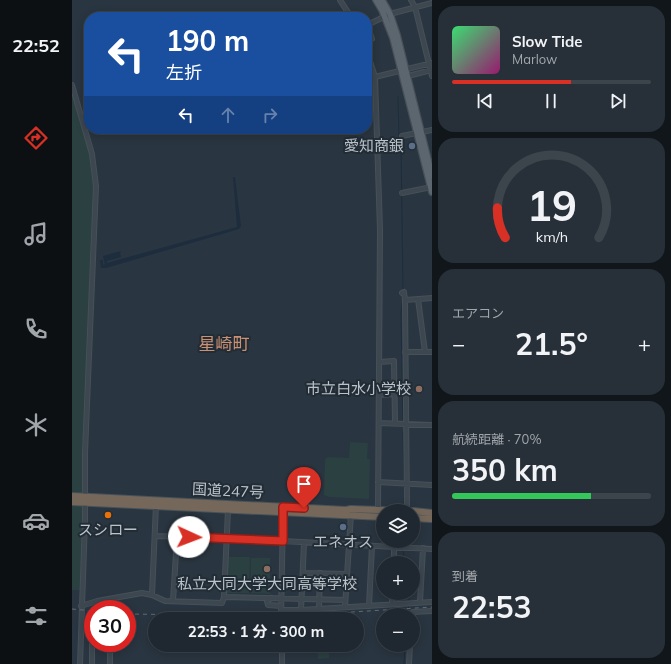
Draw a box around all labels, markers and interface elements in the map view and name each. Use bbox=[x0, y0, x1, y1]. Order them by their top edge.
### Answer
text: 190 m bbox=[166, 23, 249, 58]
icon: left bbox=[100, 28, 152, 80]
text: Slow Tide bbox=[512, 32, 582, 51]
text: 22:52 bbox=[12, 34, 60, 57]
text: Marlow bbox=[512, 51, 557, 67]
text: 左折 bbox=[166, 61, 202, 84]
icon: previous bbox=[474, 90, 496, 112]
icon: pause bbox=[540, 90, 562, 112]
icon: next bbox=[607, 90, 629, 112]
icon: left bbox=[175, 104, 197, 126]
icon: ahead bbox=[217, 104, 239, 126]
icon: right bbox=[259, 104, 281, 126]
icon: directions bbox=[22, 124, 50, 152]
place label: 愛知商銀 bbox=[344, 136, 404, 155]
marker: 愛知商銀 bbox=[407, 141, 417, 151]
text: 19 bbox=[527, 179, 576, 231]
icon: music bbox=[22, 220, 50, 248]
text: km/h bbox=[535, 228, 568, 246]
text: エアコン bbox=[452, 305, 504, 321]
icon: phone bbox=[22, 315, 50, 343]
text: 21.5° bbox=[515, 325, 588, 363]
text: − bbox=[452, 330, 465, 358]
text: + bbox=[638, 330, 651, 358]
district label: 星崎町 bbox=[199, 333, 250, 354]
place label: 市立白水小学校 bbox=[306, 379, 411, 398]
marker: 市立白水小学校 bbox=[414, 384, 424, 394]
icon: climate bbox=[22, 411, 50, 439]
text: 航続距離 · 70% bbox=[452, 431, 542, 447]
text: 350 km bbox=[452, 451, 558, 489]
pin bbox=[287, 467, 321, 508]
icon: arrive bbox=[293, 473, 315, 495]
street label: 国道247号 bbox=[192, 479, 264, 502]
map controls bbox=[376, 504, 420, 652]
button: layers bbox=[376, 504, 420, 548]
icon: car bbox=[22, 507, 50, 535]
marker: スシロー bbox=[103, 510, 113, 520]
position arrow bbox=[168, 516, 210, 558]
place label: スシロー bbox=[78, 520, 138, 539]
marker: エネオス bbox=[338, 522, 348, 532]
place label: エネオス bbox=[313, 532, 373, 551]
button: + bbox=[376, 556, 420, 600]
marker: 私立大同大学大同高等学校 bbox=[262, 564, 272, 574]
text: 到着 bbox=[452, 568, 478, 584]
place label: 私立大同大学大同高等学校 bbox=[177, 574, 357, 593]
text: 22:53 bbox=[452, 588, 531, 626]
speed limit sign: 30 bbox=[84, 600, 136, 652]
icon: filters bbox=[22, 602, 50, 630]
button: − bbox=[376, 608, 420, 652]
text: 22:53 · 1 分 · 300 m bbox=[188, 622, 324, 641]

